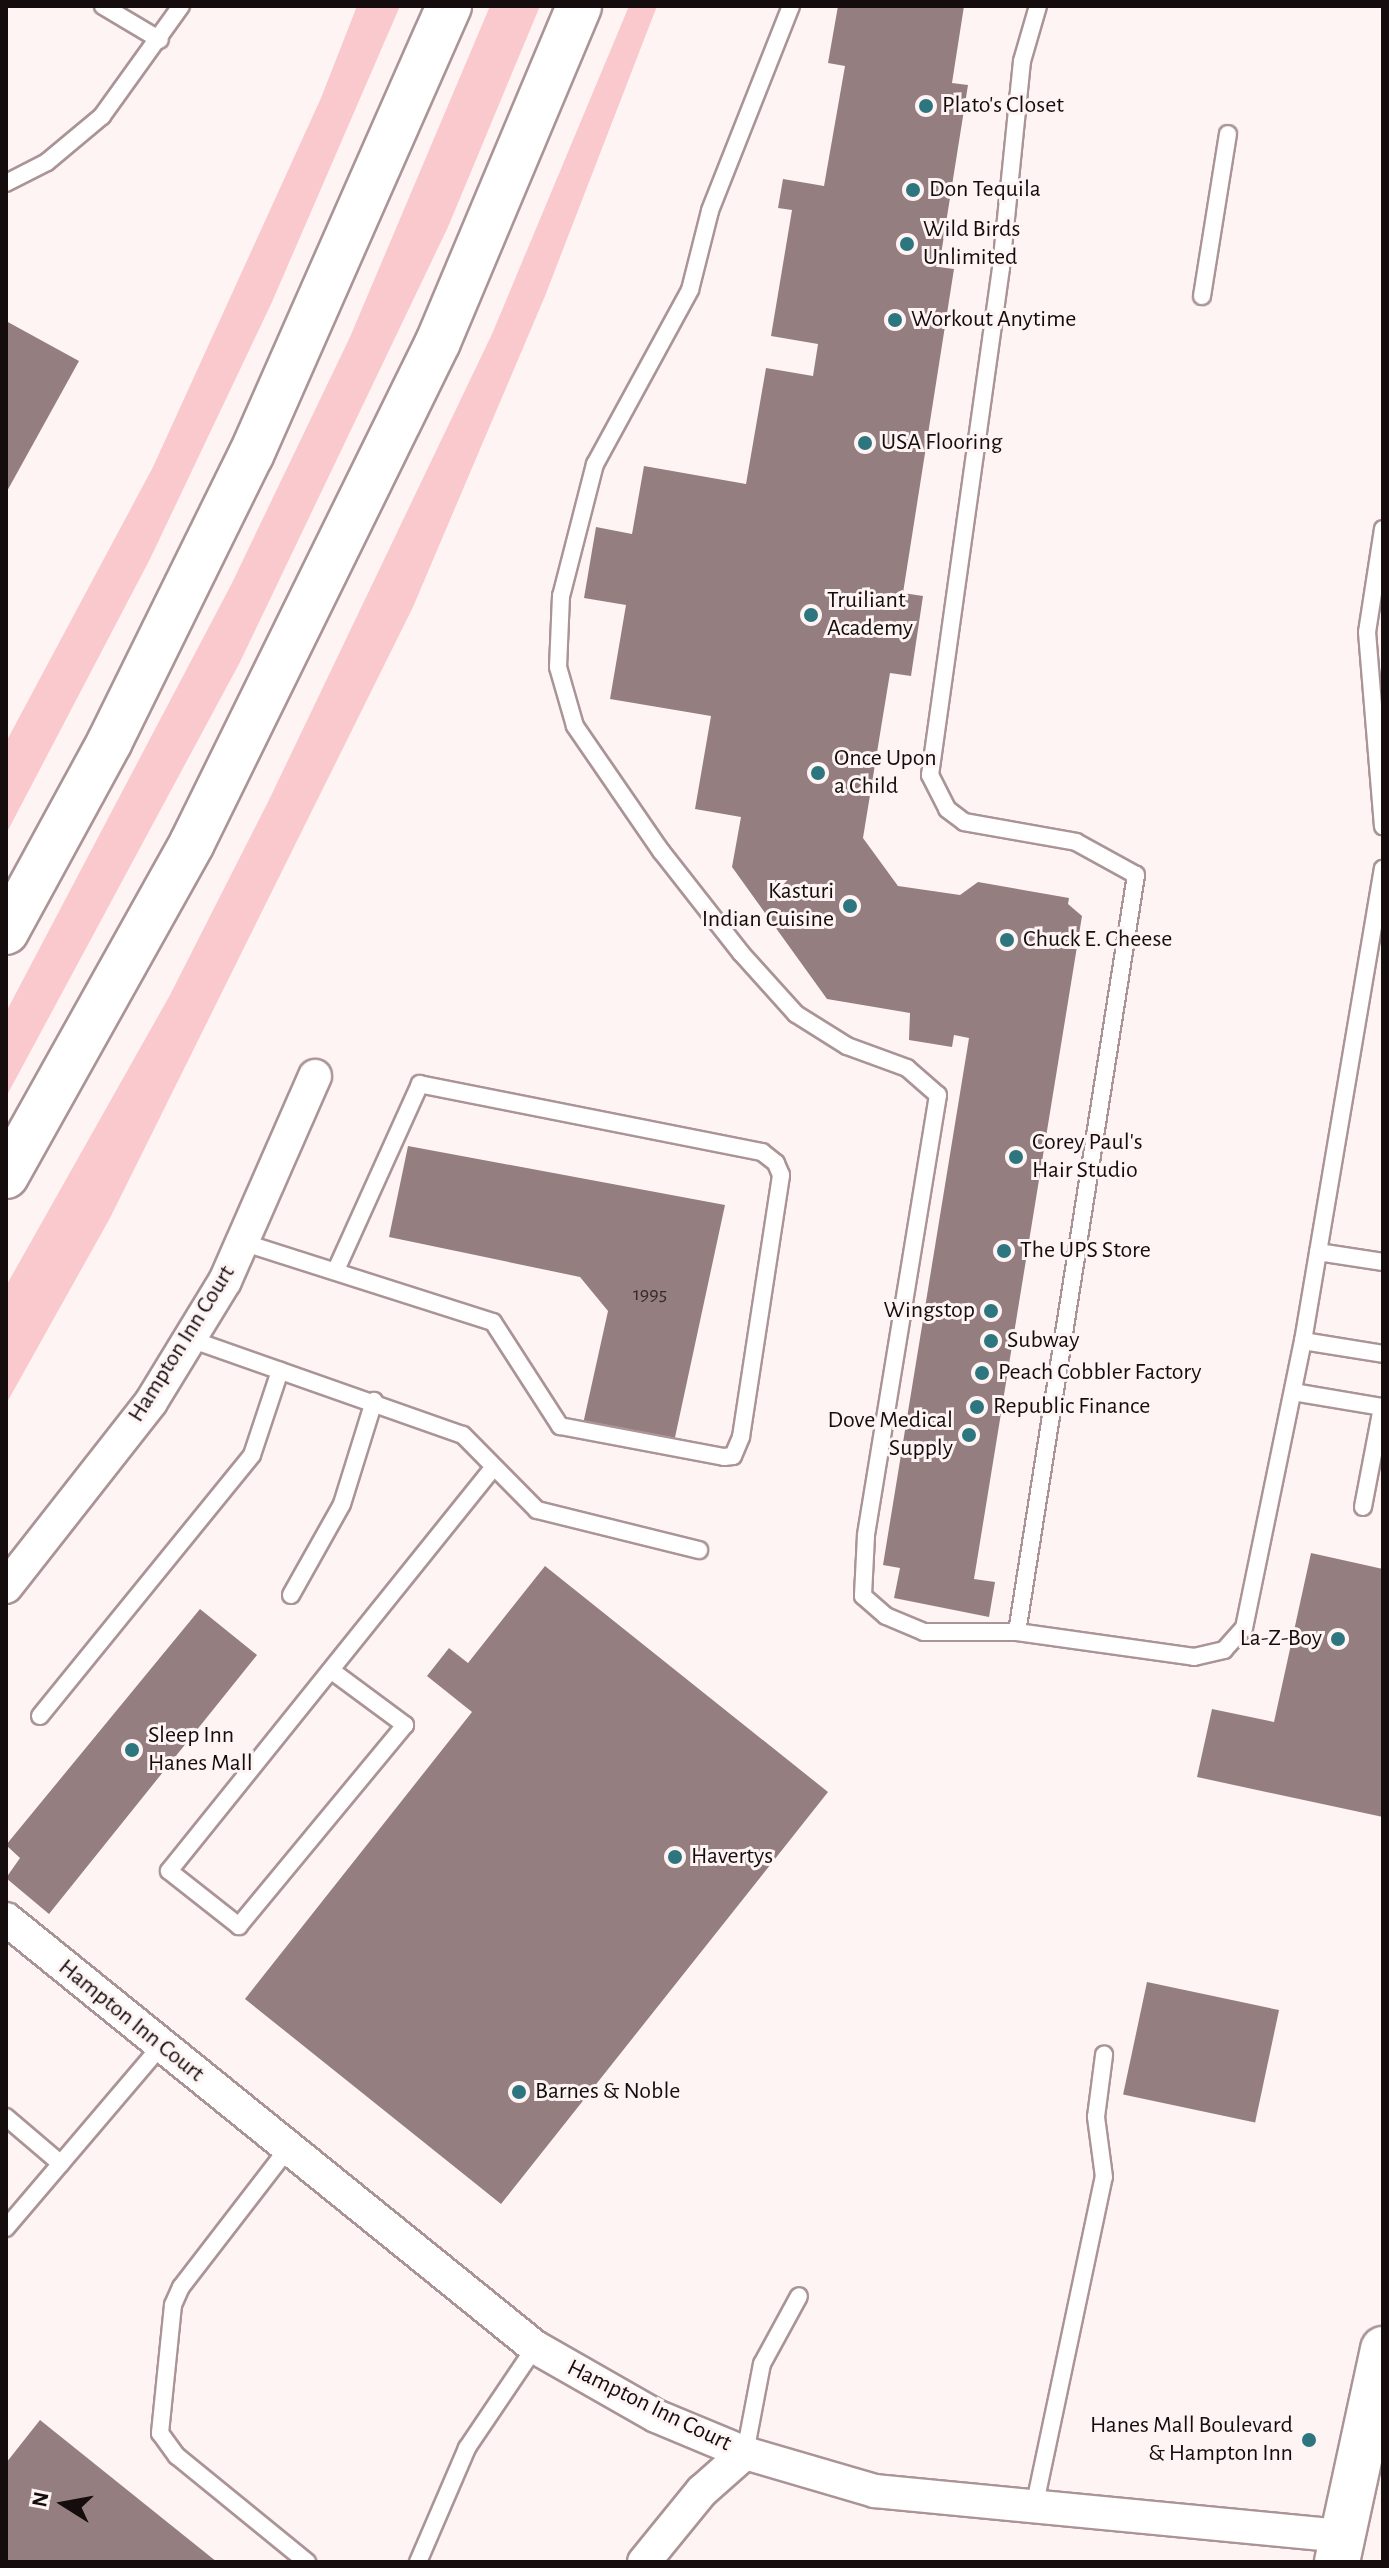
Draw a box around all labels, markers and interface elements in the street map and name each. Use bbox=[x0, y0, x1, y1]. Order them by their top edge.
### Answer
place label: Plato's Closet bbox=[942, 92, 1064, 120]
marker: Plato's Closet bbox=[917, 97, 935, 115]
place label: Don Tequila bbox=[929, 176, 1041, 204]
marker: Don Tequila bbox=[904, 181, 922, 199]
place label: Wild Birds Unlimited bbox=[923, 216, 1020, 272]
marker: Wild Birds Unlimited bbox=[898, 235, 916, 253]
place label: Workout Anytime bbox=[911, 306, 1076, 334]
marker: Workout Anytime bbox=[886, 311, 904, 329]
place label: USA Flooring bbox=[881, 429, 1002, 457]
marker: USA Flooring bbox=[856, 434, 874, 452]
place label: Truiliant Academy bbox=[827, 587, 913, 643]
marker: Truiliant Academy bbox=[802, 606, 820, 624]
place label: Once Upon a Child bbox=[834, 745, 937, 801]
marker: Once Upon a Child bbox=[809, 764, 827, 782]
place label: Kasturi Indian Cuisine bbox=[702, 878, 834, 934]
marker: Kasturi Indian Cuisine bbox=[841, 897, 859, 915]
place label: Chuck E. Cheese bbox=[1023, 926, 1172, 954]
marker: Chuck E. Cheese bbox=[998, 931, 1016, 949]
place label: Corey Paul's Hair Studio bbox=[1032, 1129, 1143, 1185]
marker: Corey Paul's Hair Studio bbox=[1007, 1148, 1025, 1166]
place label: The UPS Store bbox=[1020, 1237, 1151, 1265]
marker: The UPS Store bbox=[995, 1242, 1013, 1260]
street label: Hampton Inn Court bbox=[122, 1260, 242, 1428]
house number: 1995 bbox=[633, 1282, 667, 1306]
place label: Wingstop bbox=[883, 1297, 975, 1325]
marker: Wingstop bbox=[982, 1302, 1000, 1320]
place label: Subway bbox=[1007, 1327, 1079, 1355]
marker: Subway bbox=[982, 1332, 1000, 1350]
place label: Peach Cobbler Factory bbox=[998, 1359, 1202, 1387]
marker: Peach Cobbler Factory bbox=[973, 1364, 991, 1382]
place label: Republic Finance bbox=[993, 1393, 1150, 1421]
marker: Republic Finance bbox=[968, 1398, 986, 1416]
place label: Dove Medical Supply bbox=[827, 1407, 953, 1463]
marker: Dove Medical Supply bbox=[960, 1426, 978, 1444]
place label: La-Z-Boy bbox=[1240, 1625, 1322, 1653]
marker: La-Z-Boy bbox=[1329, 1630, 1347, 1648]
place label: Sleep Inn Hanes Mall bbox=[148, 1722, 253, 1778]
marker: Sleep Inn Hanes Mall bbox=[123, 1741, 141, 1759]
place label: Havertys bbox=[691, 1843, 773, 1871]
marker: Havertys bbox=[666, 1848, 684, 1866]
street label: Hampton Inn Court bbox=[52, 1953, 210, 2089]
place label: Barnes & Noble bbox=[535, 2078, 680, 2106]
marker: Barnes & Noble bbox=[510, 2083, 528, 2101]
street label: Hampton Inn Court bbox=[562, 2354, 736, 2458]
place label: Hanes Mall Boulevard & Hampton Inn bbox=[1090, 2412, 1293, 2468]
marker: Hanes Mall Boulevard & Hampton Inn bbox=[1300, 2431, 1318, 2449]
north arrow bbox=[24, 2464, 104, 2544]
text: N bbox=[28, 2490, 53, 2509]

